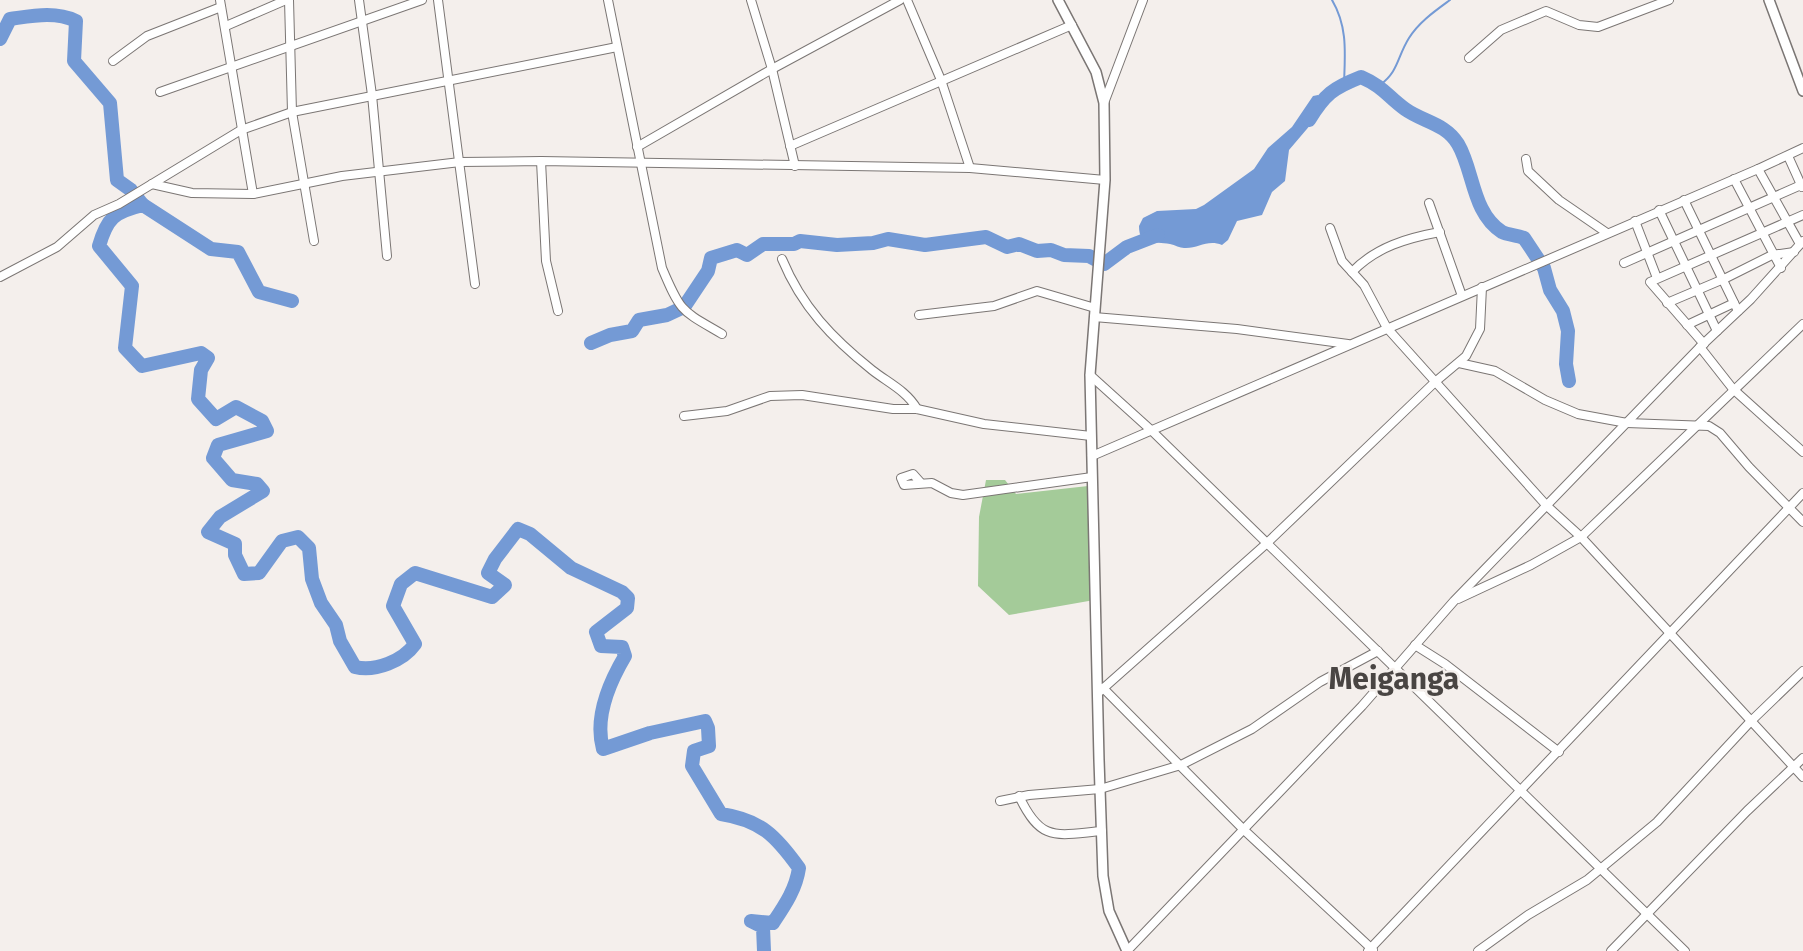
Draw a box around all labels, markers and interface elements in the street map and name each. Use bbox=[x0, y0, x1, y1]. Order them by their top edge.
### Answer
district label: Meiganga bbox=[1329, 661, 1459, 697]

